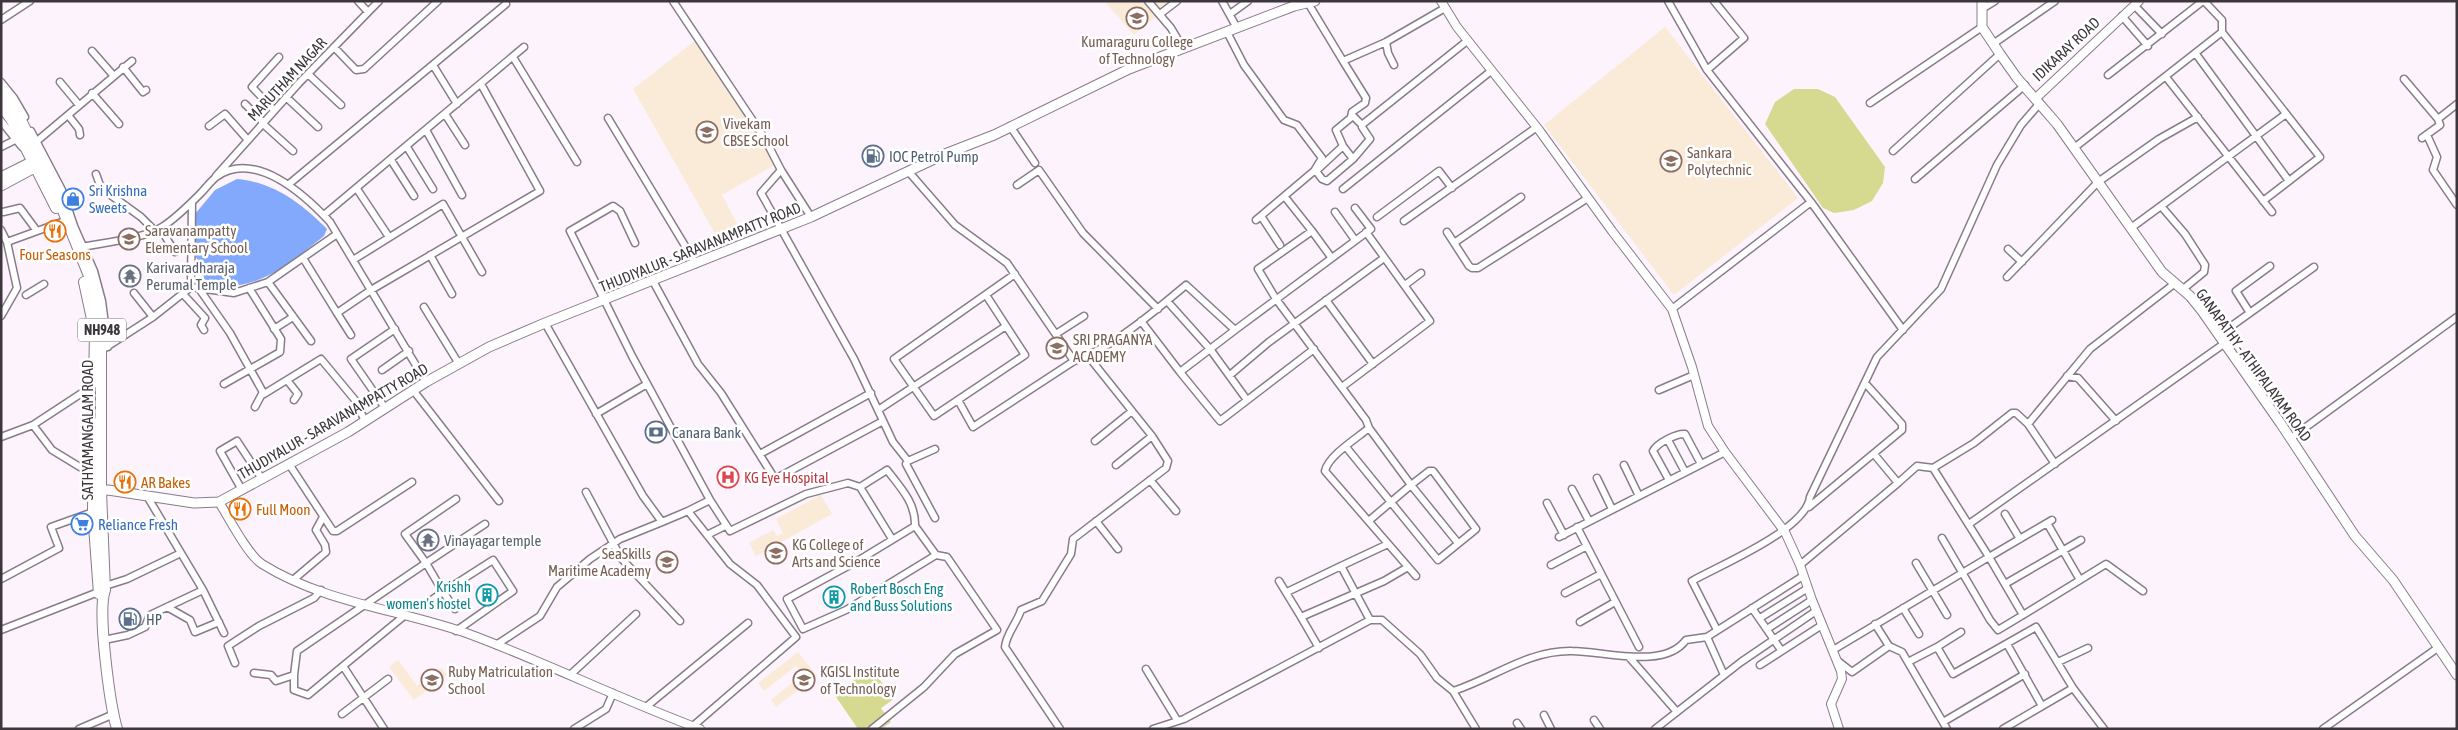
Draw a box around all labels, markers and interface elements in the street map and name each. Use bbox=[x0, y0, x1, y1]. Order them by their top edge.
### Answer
school or university icon: Kumaraguru College of Technology bbox=[1125, 6, 1149, 30]
street label: IDIKARAY ROAD bbox=[2029, 14, 2103, 84]
place label: Kumaraguru College of Technology bbox=[1081, 33, 1193, 67]
street label: MARUTHAM NAGAR bbox=[244, 34, 330, 124]
place label: Vivekam CBSE School bbox=[723, 115, 789, 149]
school or university icon: Vivekam CBSE School bbox=[695, 120, 719, 144]
fuel station icon: IOC Petrol Pump bbox=[861, 144, 885, 168]
place label: Sankara Polytechnic bbox=[1687, 144, 1752, 178]
place label: IOC Petrol Pump bbox=[889, 148, 979, 165]
school or university icon: Sankara Polytechnic bbox=[1659, 149, 1683, 173]
place label: Sri Krishna Sweets bbox=[89, 182, 147, 216]
shop icon: Sri Krishna Sweets bbox=[61, 187, 85, 211]
street label: THUDIYALUR - SARAVANAMPATTY ROAD bbox=[597, 199, 803, 295]
restaurant icon: Four Seasons bbox=[43, 219, 67, 243]
place label: Saravanampatty Elementary School bbox=[145, 222, 248, 256]
school or university icon: Saravanampatty Elementary School bbox=[117, 227, 141, 251]
place label: Four Seasons bbox=[19, 246, 91, 263]
place label: Karivaradharaja Perumal Temple bbox=[146, 259, 237, 293]
temple icon: Karivaradharaja Perumal Temple bbox=[118, 264, 142, 288]
street label: GANAPATHY - ATHIPALAYAM ROAD bbox=[2193, 285, 2315, 445]
road number: NH948 bbox=[78, 318, 126, 342]
place label: SRI PRAGANYA ACADEMY bbox=[1073, 331, 1153, 365]
school or university icon: SRI PRAGANYA ACADEMY bbox=[1045, 336, 1069, 360]
street label: SATHYAMANGALAM ROAD bbox=[79, 360, 96, 500]
street label: THUDIYALUR - SARAVANAMPATTY ROAD bbox=[235, 360, 431, 482]
bank icon: Canara Bank bbox=[644, 420, 668, 444]
place label: Canara Bank bbox=[672, 424, 741, 441]
hospital icon: KG Eye Hospital bbox=[716, 465, 740, 489]
place label: KG Eye Hospital bbox=[744, 469, 829, 486]
restaurant icon: AR Bakes bbox=[113, 470, 137, 494]
place label: AR Bakes bbox=[141, 474, 190, 491]
restaurant icon: Full Moon bbox=[228, 497, 252, 521]
place label: Full Moon bbox=[256, 501, 311, 518]
supermarket icon: Reliance Fresh bbox=[70, 512, 94, 536]
place label: Reliance Fresh bbox=[98, 516, 178, 533]
temple icon: Vinayagar temple bbox=[416, 528, 440, 552]
place label: Vinayagar temple bbox=[444, 532, 541, 549]
place label: KG College of Arts and Science bbox=[792, 536, 881, 570]
school or university icon: KG College of Arts and Science bbox=[764, 541, 788, 565]
place label: SeaSkills Maritime Academy bbox=[548, 545, 651, 579]
school or university icon: SeaSkills Maritime Academy bbox=[655, 550, 679, 574]
place label: Krishh women's hostel bbox=[386, 578, 471, 612]
place label: Robert Bosch Eng and Buss Solutions bbox=[850, 580, 952, 614]
building icon: Krishh women's hostel bbox=[475, 583, 499, 607]
building icon: Robert Bosch Eng and Buss Solutions bbox=[822, 585, 846, 609]
fuel station icon: HP bbox=[118, 607, 142, 631]
place label: HP bbox=[146, 611, 162, 628]
place label: Ruby Matriculation School bbox=[448, 663, 553, 697]
place label: KGISL Institute of Technology bbox=[820, 663, 900, 697]
school or university icon: Ruby Matriculation School bbox=[420, 668, 444, 692]
school or university icon: KGISL Institute of Technology bbox=[792, 668, 816, 692]

